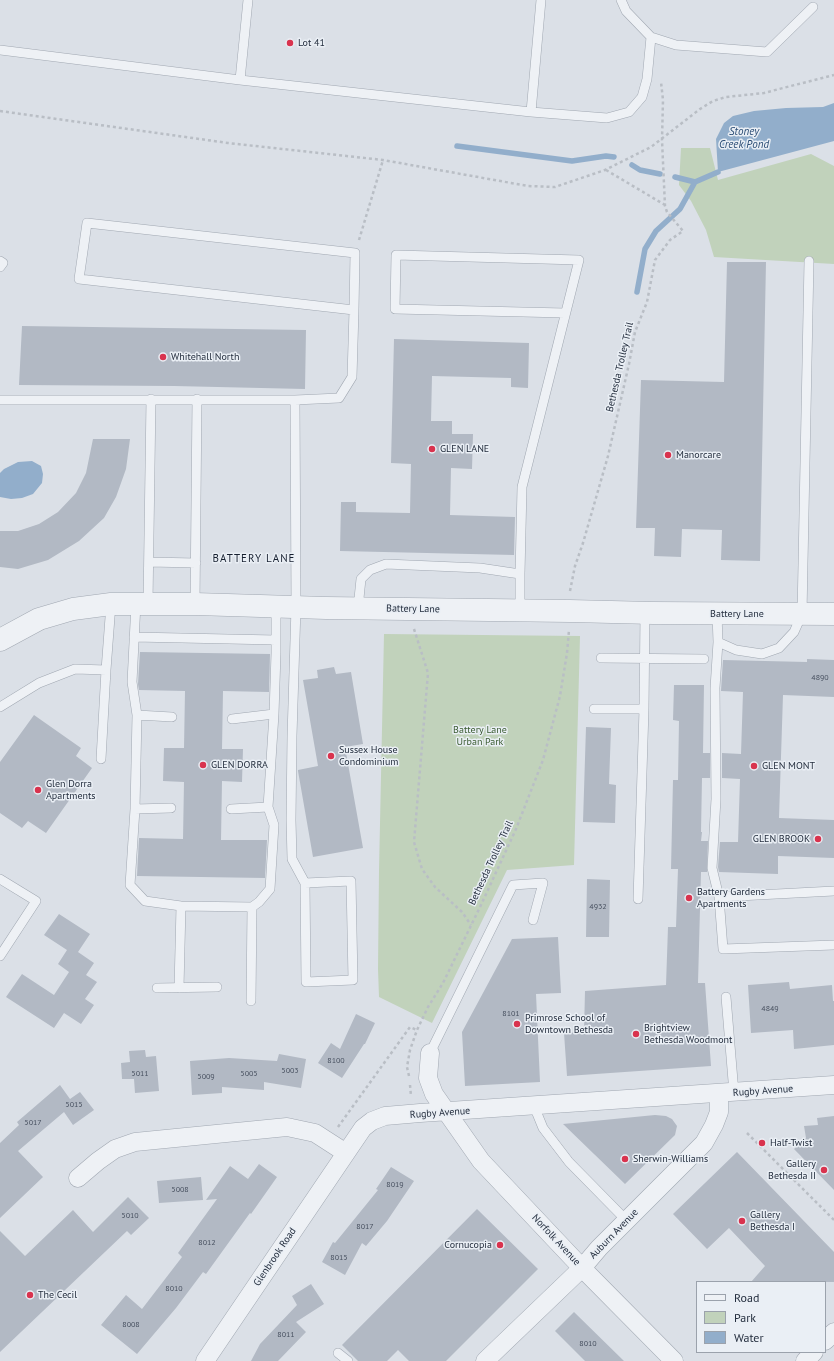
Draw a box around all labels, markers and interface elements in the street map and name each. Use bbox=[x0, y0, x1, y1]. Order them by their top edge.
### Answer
place label: Lot 41 bbox=[298, 37, 325, 49]
marker: Lot 41 bbox=[285, 38, 295, 48]
water label: Stoney Creek Pond bbox=[719, 125, 769, 151]
street label: Bethesda Trolley Trail bbox=[604, 321, 636, 413]
place label: Whitehall North bbox=[171, 351, 239, 363]
marker: Whitehall North bbox=[158, 352, 168, 362]
place label: GLEN LANE bbox=[440, 443, 489, 455]
marker: GLEN LANE bbox=[427, 444, 437, 454]
place label: Manorcare bbox=[676, 449, 721, 461]
marker: Manorcare bbox=[663, 450, 673, 460]
district label: BATTERY LANE bbox=[213, 552, 295, 566]
street label: Battery Lane bbox=[386, 603, 440, 615]
street label: Battery Lane bbox=[710, 608, 764, 620]
house number: 4890 bbox=[811, 673, 829, 683]
park label: Battery Lane Urban Park bbox=[453, 724, 507, 748]
place label: Sussex House Condominium bbox=[339, 744, 398, 768]
marker: Sussex House Condominium bbox=[326, 751, 336, 761]
place label: GLEN DORRA bbox=[211, 759, 268, 771]
marker: GLEN DORRA bbox=[198, 760, 208, 770]
place label: GLEN MONT bbox=[762, 760, 815, 772]
marker: GLEN MONT bbox=[749, 761, 759, 771]
place label: Glen Dorra Apartments bbox=[46, 778, 96, 802]
marker: Glen Dorra Apartments bbox=[33, 785, 43, 795]
street label: Bethesda Trolley Trail bbox=[466, 819, 516, 907]
place label: GLEN BROOK bbox=[753, 833, 810, 845]
marker: GLEN BROOK bbox=[813, 834, 823, 844]
place label: Battery Gardens Apartments bbox=[697, 886, 765, 910]
marker: Battery Gardens Apartments bbox=[684, 893, 694, 903]
house number: 4932 bbox=[589, 902, 607, 912]
house number: 4849 bbox=[761, 1004, 779, 1014]
house number: 8101 bbox=[502, 1009, 520, 1019]
place label: Primrose School of Downtown Bethesda bbox=[525, 1012, 613, 1036]
marker: Primrose School of Downtown Bethesda bbox=[512, 1019, 522, 1029]
place label: Brightview Bethesda Woodmont bbox=[644, 1022, 732, 1046]
marker: Brightview Bethesda Woodmont bbox=[631, 1029, 641, 1039]
house number: 8100 bbox=[327, 1056, 345, 1066]
house number: 5003 bbox=[281, 1066, 299, 1076]
house number: 5011 bbox=[131, 1069, 149, 1079]
house number: 5005 bbox=[240, 1069, 258, 1079]
house number: 5009 bbox=[197, 1072, 215, 1082]
street label: Rugby Avenue bbox=[732, 1083, 794, 1099]
house number: 5015 bbox=[65, 1100, 83, 1110]
street label: Rugby Avenue bbox=[409, 1105, 471, 1121]
house number: 5017 bbox=[24, 1118, 42, 1128]
place label: Half-Twist bbox=[770, 1137, 812, 1149]
marker: Half-Twist bbox=[757, 1138, 767, 1148]
place label: Sherwin-Williams bbox=[633, 1153, 708, 1165]
marker: Sherwin-Williams bbox=[620, 1154, 630, 1164]
place label: Gallery Bethesda II bbox=[768, 1158, 816, 1182]
marker: Gallery Bethesda II bbox=[819, 1165, 829, 1175]
house number: 8019 bbox=[386, 1180, 404, 1190]
house number: 5008 bbox=[171, 1185, 189, 1195]
street label: Auburn Avenue bbox=[587, 1207, 641, 1261]
place label: Gallery Bethesda I bbox=[750, 1209, 795, 1232]
house number: 5010 bbox=[121, 1211, 139, 1221]
street label: Norfolk Avenue bbox=[529, 1212, 583, 1268]
marker: Gallery Bethesda I bbox=[737, 1216, 747, 1226]
house number: 8017 bbox=[356, 1222, 374, 1232]
street label: Glenbrook Road bbox=[251, 1226, 299, 1288]
house number: 8012 bbox=[198, 1238, 216, 1248]
place label: Cornucopia bbox=[444, 1239, 492, 1251]
marker: Cornucopia bbox=[495, 1240, 505, 1250]
house number: 8015 bbox=[330, 1253, 348, 1263]
legend bbox=[696, 1281, 826, 1353]
house number: 8010 bbox=[165, 1284, 183, 1294]
place label: The Cecil bbox=[38, 1289, 77, 1301]
marker: The Cecil bbox=[25, 1290, 35, 1300]
text: Road bbox=[734, 1290, 759, 1305]
text: Park bbox=[734, 1310, 756, 1325]
house number: 8008 bbox=[122, 1320, 140, 1330]
house number: 8011 bbox=[277, 1330, 295, 1340]
text: Water bbox=[734, 1330, 764, 1345]
house number: 8010 bbox=[579, 1339, 597, 1349]

